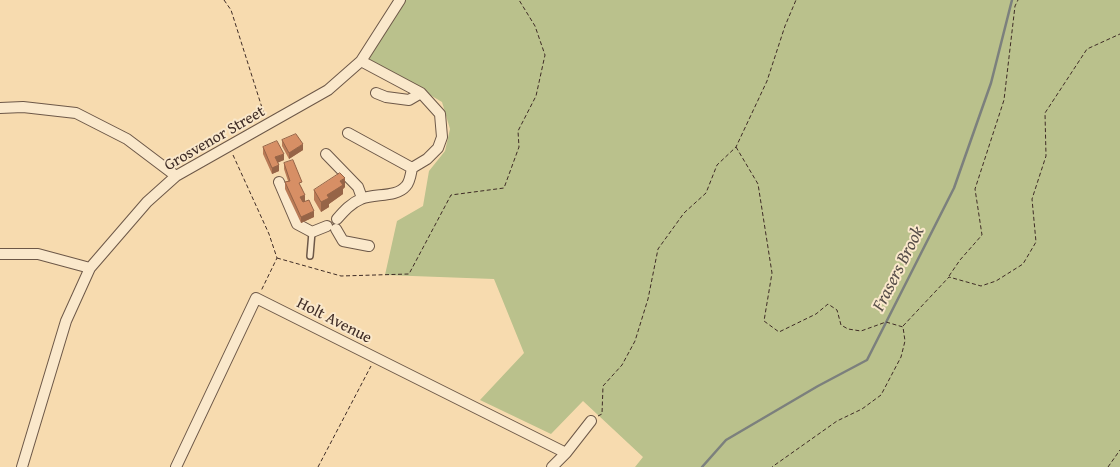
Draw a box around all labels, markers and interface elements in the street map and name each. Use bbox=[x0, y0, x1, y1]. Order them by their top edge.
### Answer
street label: Grosvenor Street bbox=[161, 102, 269, 176]
water label: Frasers Brook bbox=[868, 223, 930, 315]
street label: Holt Avenue bbox=[293, 294, 375, 348]

